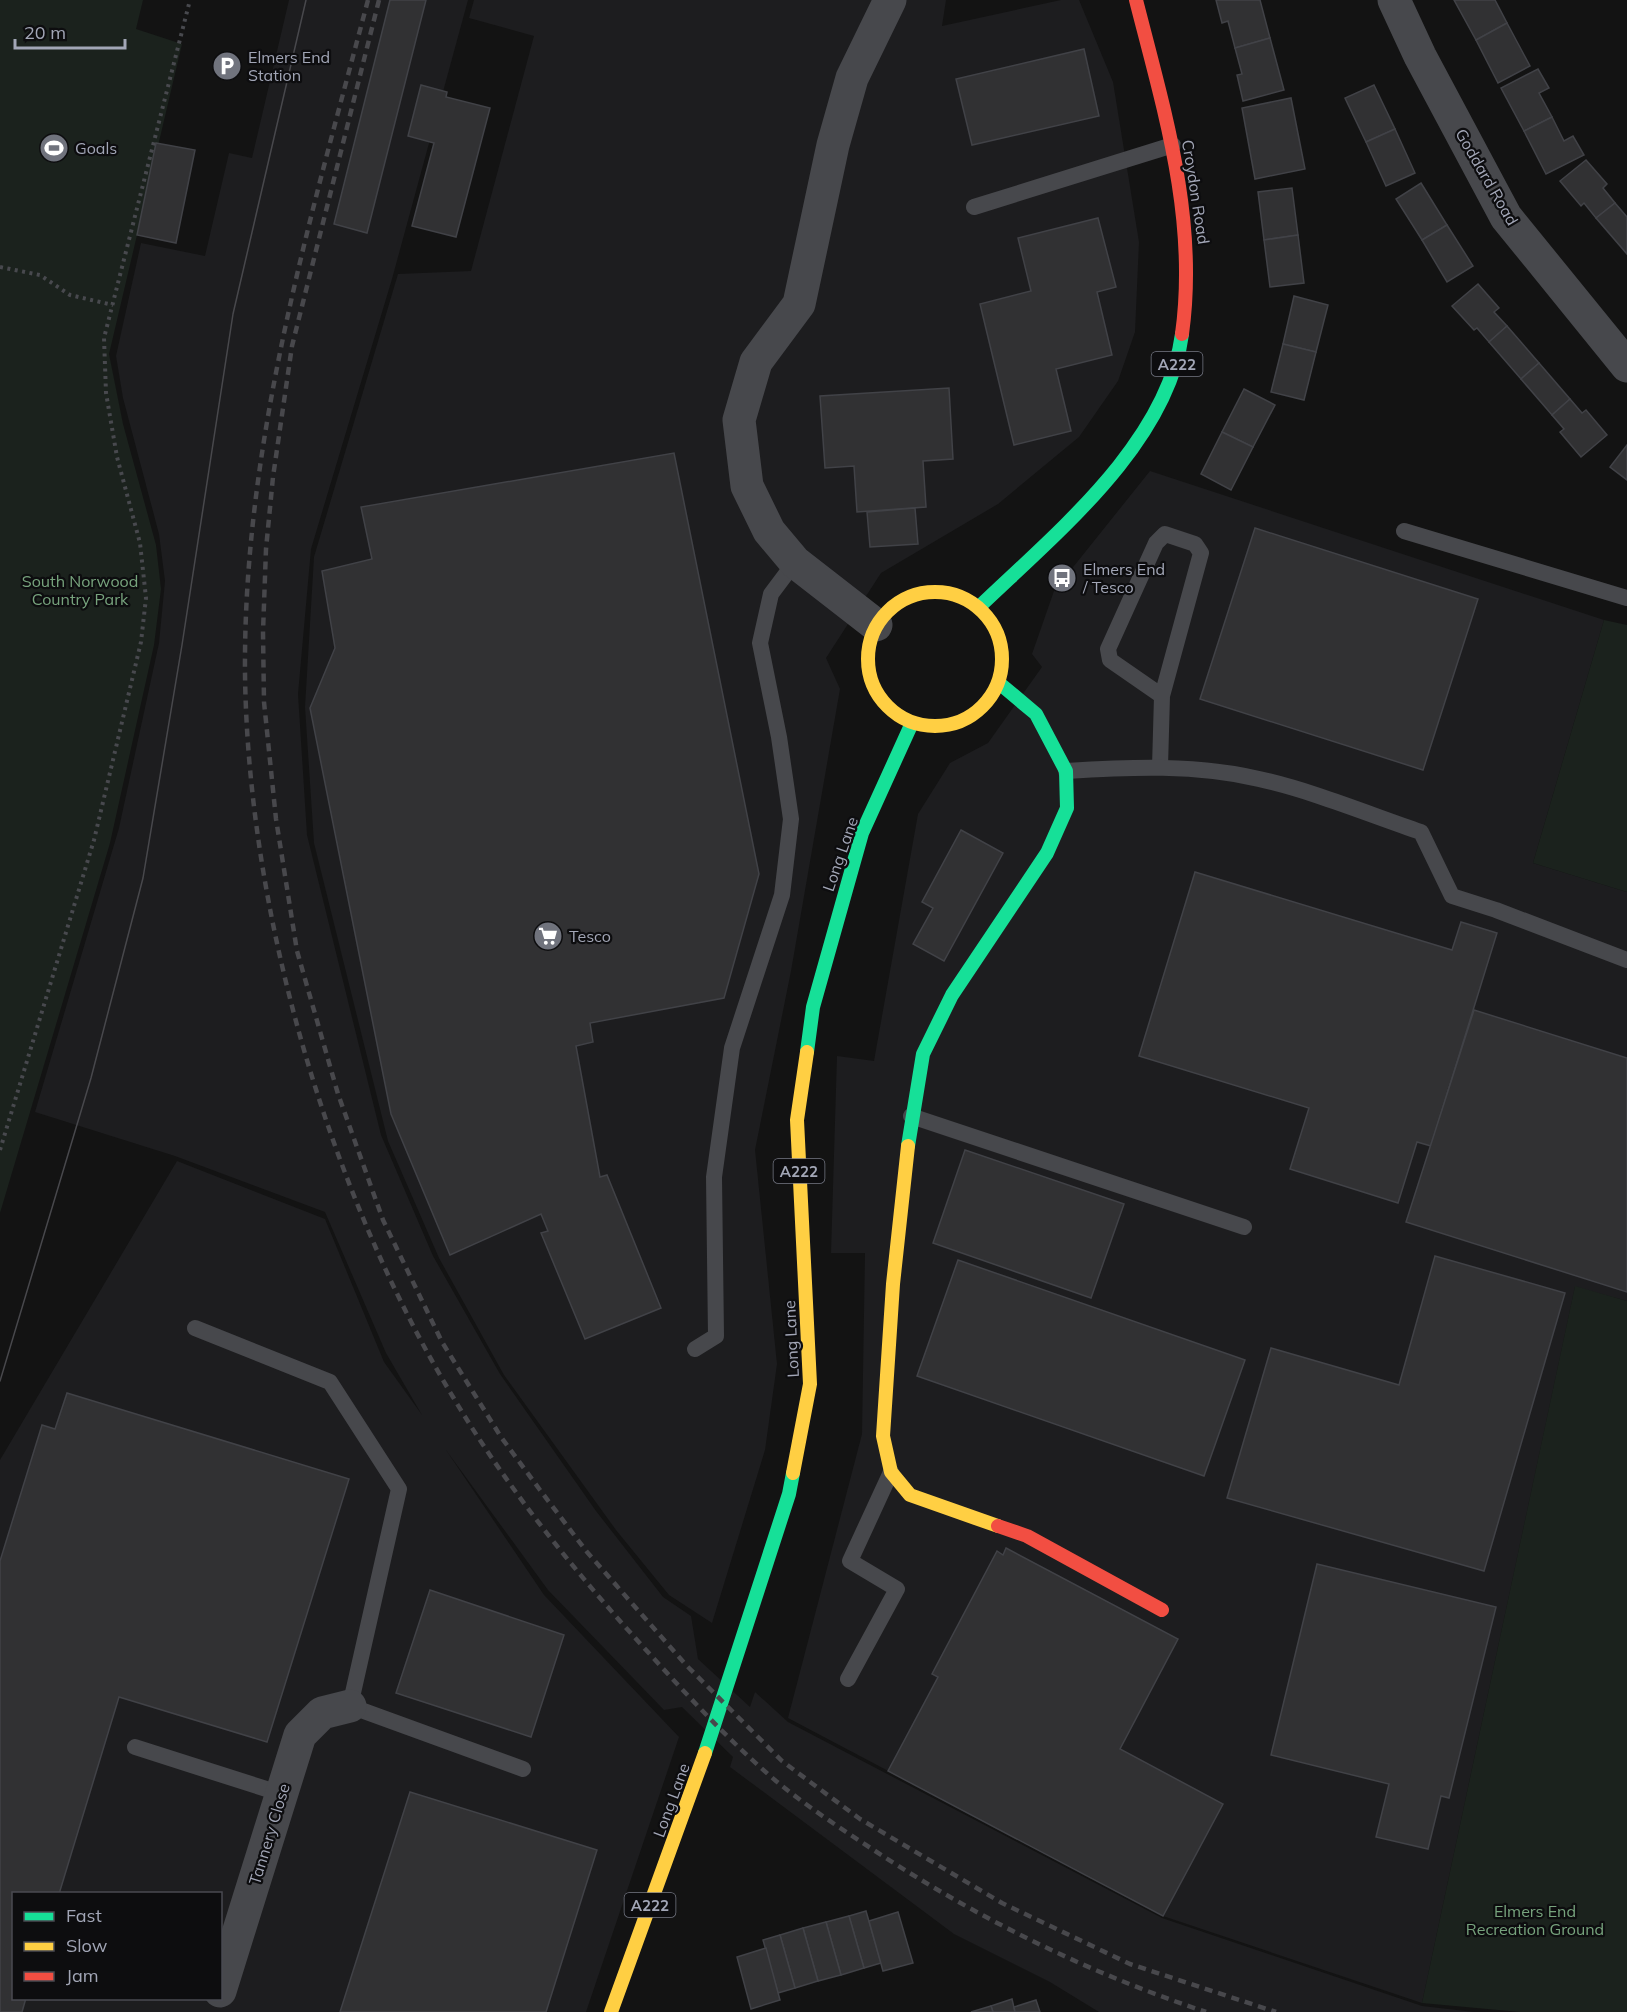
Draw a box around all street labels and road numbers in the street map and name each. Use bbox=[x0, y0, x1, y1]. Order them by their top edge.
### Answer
street label: Goddard Road bbox=[1451, 125, 1523, 229]
street label: Croydon Road bbox=[1178, 138, 1214, 246]
road number: A222 bbox=[1152, 352, 1202, 376]
street label: Long Lane bbox=[818, 814, 862, 894]
road number: A222 bbox=[774, 1159, 824, 1183]
street label: Long Lane bbox=[779, 1300, 803, 1378]
street label: Long Lane bbox=[648, 1760, 694, 1840]
street label: Tannery Close bbox=[244, 1781, 294, 1887]
road number: A222 bbox=[624, 1893, 676, 1917]

